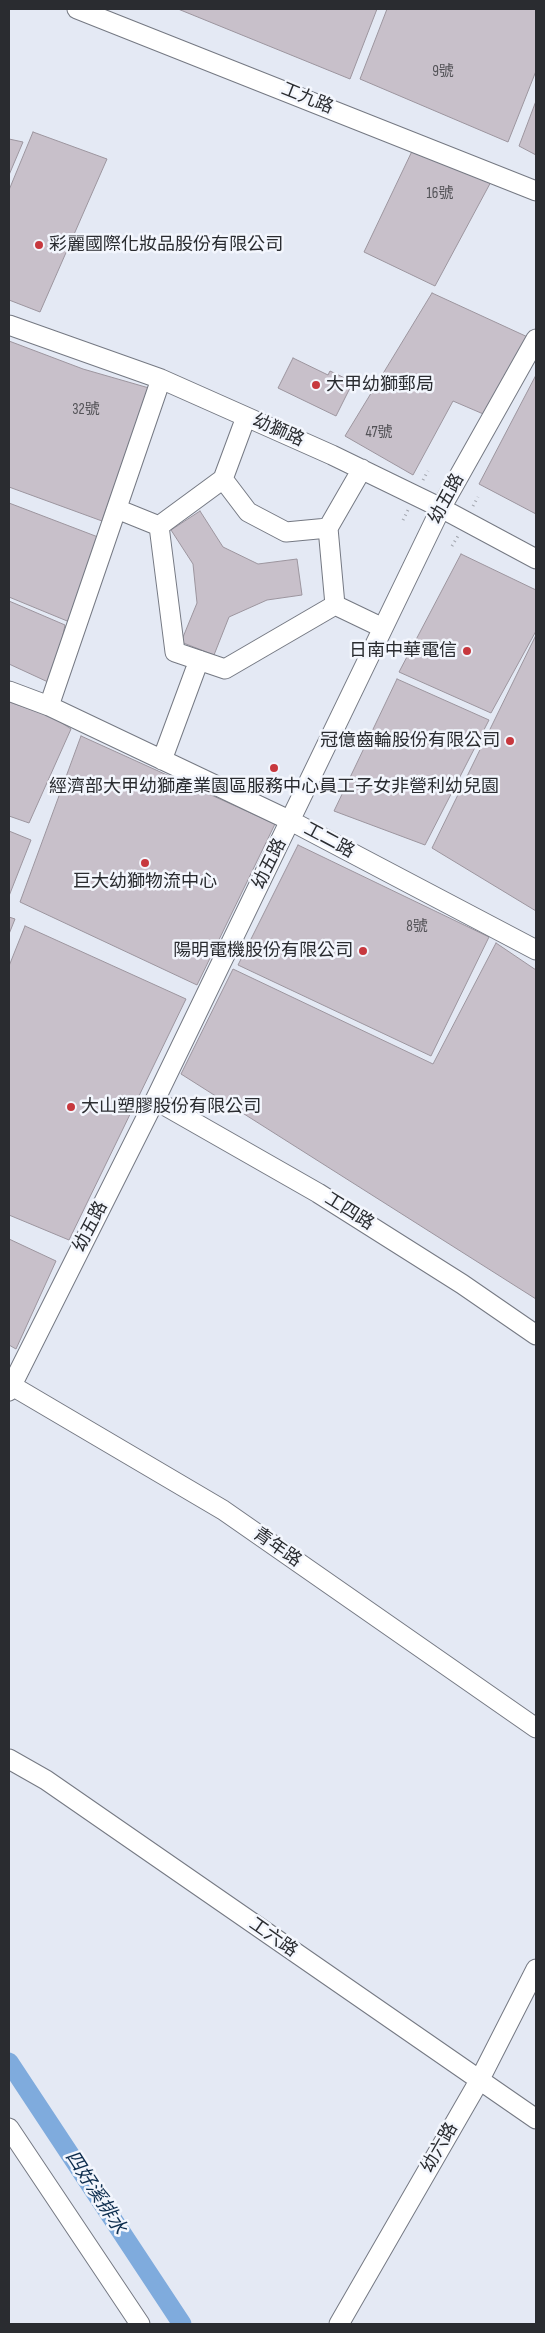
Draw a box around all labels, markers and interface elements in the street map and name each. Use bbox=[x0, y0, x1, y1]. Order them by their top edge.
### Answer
house number: 9號 bbox=[432, 63, 454, 81]
street label: 工九路 bbox=[278, 79, 336, 119]
house number: 16號 bbox=[427, 185, 453, 203]
place label: 彩麗國際化妝品股份有限公司 bbox=[49, 234, 283, 256]
marker: 彩麗國際化妝品股份有限公司 bbox=[33, 239, 45, 251]
place label: 大甲幼獅郵局 bbox=[326, 374, 434, 396]
marker: 大甲幼獅郵局 bbox=[310, 379, 322, 391]
house number: 32號 bbox=[72, 401, 100, 419]
street label: 幼獅路 bbox=[249, 410, 307, 452]
house number: 47號 bbox=[365, 424, 393, 442]
street label: 幼五路 bbox=[425, 470, 469, 528]
place label: 日南中華電信 bbox=[349, 640, 457, 662]
marker: 日南中華電信 bbox=[461, 645, 473, 657]
place label: 冠億齒輪股份有限公司 bbox=[320, 730, 500, 752]
marker: 冠億齒輪股份有限公司 bbox=[504, 735, 516, 747]
marker: 經濟部大甲幼獅產業園區服務中心員工子女非營利幼兒園 bbox=[268, 762, 280, 774]
place label: 經濟部大甲幼獅產業園區服務中心員工子女非營利幼兒園 bbox=[49, 776, 499, 798]
street label: 工二路 bbox=[300, 819, 358, 863]
street label: 幼五路 bbox=[248, 835, 292, 893]
marker: 巨大幼獅物流中心 bbox=[139, 857, 151, 869]
place label: 巨大幼獅物流中心 bbox=[73, 871, 217, 893]
house number: 8號 bbox=[406, 918, 428, 936]
place label: 陽明電機股份有限公司 bbox=[173, 940, 353, 962]
marker: 陽明電機股份有限公司 bbox=[357, 945, 369, 957]
place label: 大山塑膠股份有限公司 bbox=[81, 1096, 261, 1118]
marker: 大山塑膠股份有限公司 bbox=[65, 1101, 77, 1113]
street label: 工四路 bbox=[320, 1189, 378, 1235]
street label: 幼五路 bbox=[69, 1198, 113, 1256]
street label: 青年路 bbox=[249, 1524, 305, 1572]
street label: 工六路 bbox=[245, 1914, 301, 1962]
street label: 幼六路 bbox=[417, 2119, 463, 2177]
water label: 四好溪排水 bbox=[60, 2147, 130, 2239]

